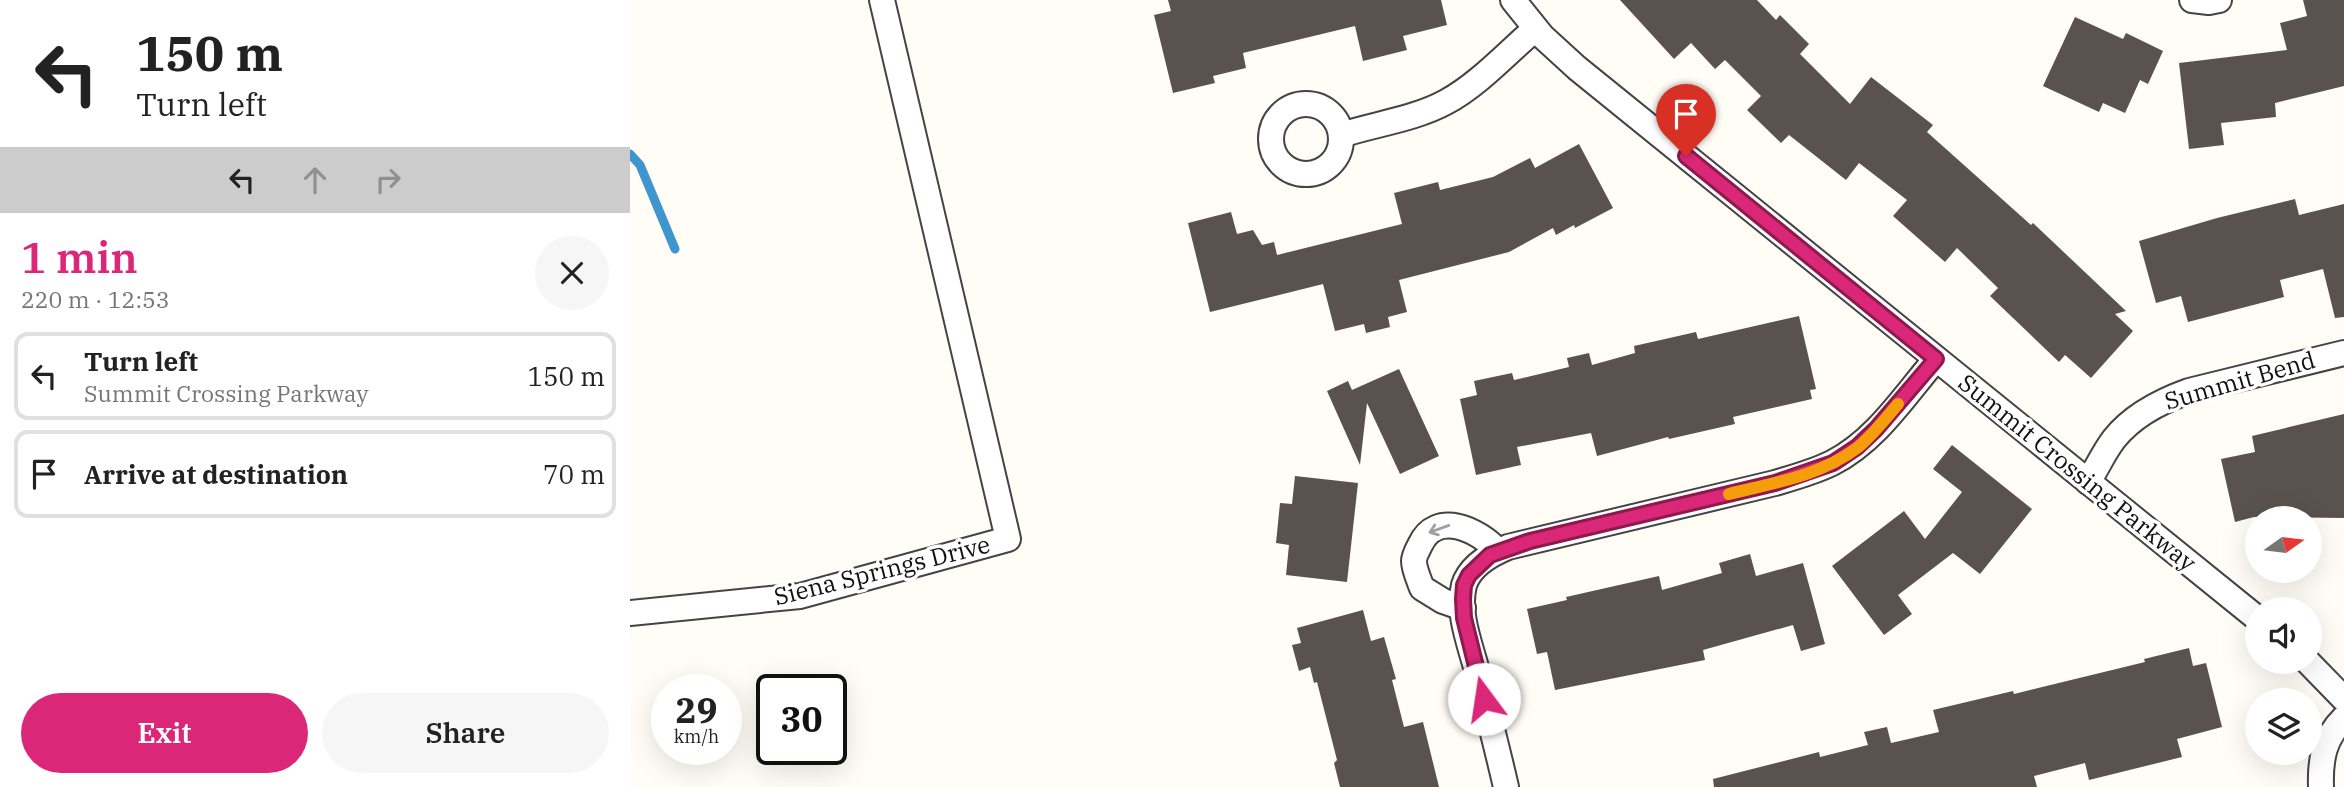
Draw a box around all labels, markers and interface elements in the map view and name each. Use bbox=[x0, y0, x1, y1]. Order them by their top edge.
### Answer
text: 150 m bbox=[136, 21, 283, 84]
icon: left bbox=[21, 28, 112, 119]
text: Turn left bbox=[136, 83, 267, 125]
pin bbox=[1656, 84, 1716, 156]
icon: arrive bbox=[1667, 95, 1705, 133]
icon: left bbox=[223, 161, 261, 199]
icon: ahead bbox=[296, 161, 334, 199]
icon: right bbox=[369, 161, 407, 199]
text: 1 min bbox=[21, 230, 138, 285]
button: close bbox=[535, 236, 609, 310]
text: 220 m · 12:53 bbox=[21, 284, 170, 314]
street label: Summit Bend bbox=[2161, 343, 2319, 417]
text: Turn left bbox=[84, 344, 198, 378]
icon: left bbox=[25, 357, 63, 395]
text: 150 m bbox=[527, 359, 605, 393]
street label: Summit Crossing Parkway bbox=[1952, 366, 2203, 578]
text: Summit Crossing Parkway bbox=[84, 378, 369, 408]
icon: arrive bbox=[25, 455, 63, 493]
text: Arrive at destination bbox=[84, 457, 348, 491]
text: 70 m bbox=[543, 457, 605, 491]
north arrow bbox=[2245, 506, 2322, 583]
map controls bbox=[2245, 506, 2322, 765]
one-way arrow bbox=[1429, 524, 1450, 536]
street label: Siena Springs Drive bbox=[770, 528, 993, 612]
button: sound bbox=[2245, 597, 2322, 674]
position arrow bbox=[1447, 662, 1521, 736]
speed limit sign: 30 bbox=[756, 674, 847, 765]
text: 29 bbox=[675, 687, 718, 733]
button: layers bbox=[2245, 688, 2322, 765]
button: Exit bbox=[21, 693, 308, 773]
button: Share bbox=[322, 693, 609, 773]
text: km/h bbox=[674, 725, 719, 748]

